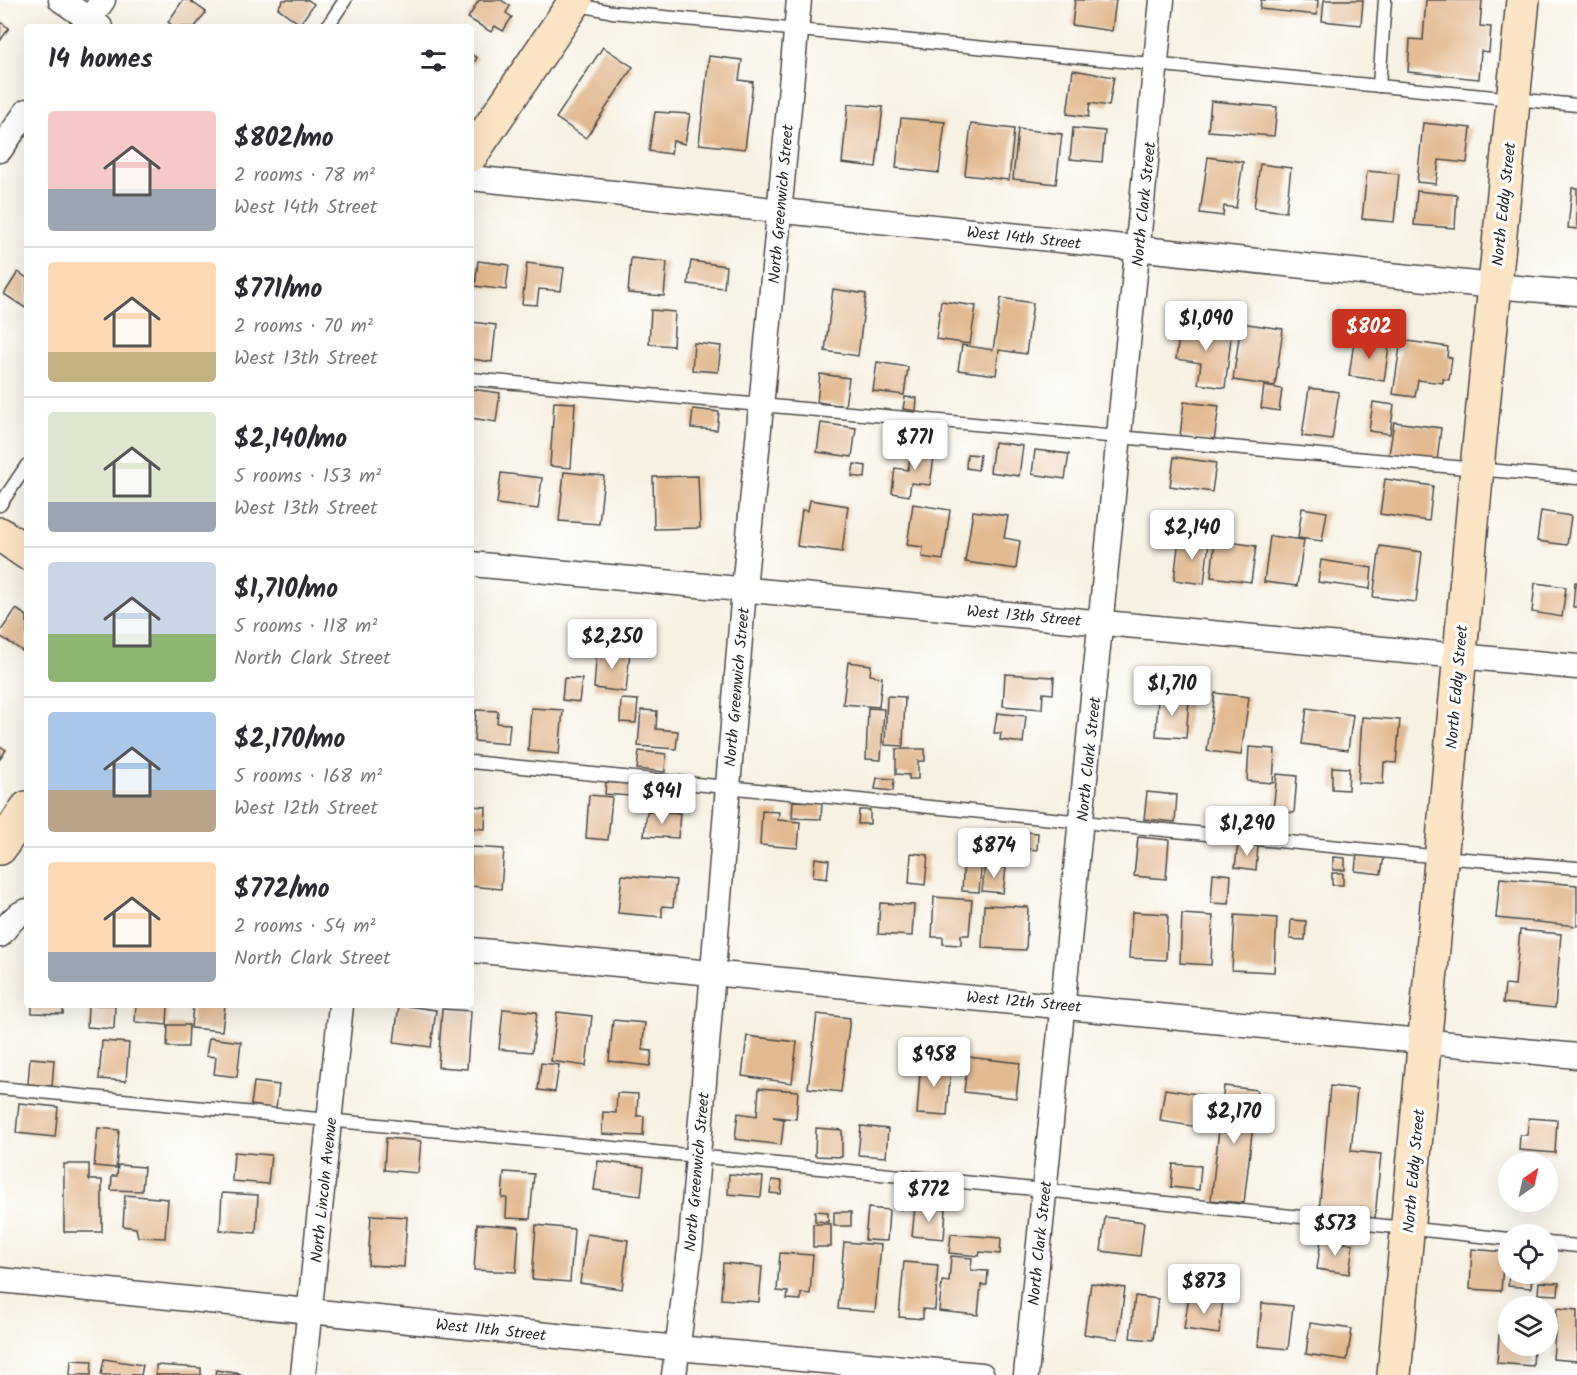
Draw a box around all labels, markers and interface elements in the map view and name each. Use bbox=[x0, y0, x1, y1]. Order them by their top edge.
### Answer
text: 14 homes bbox=[48, 39, 153, 81]
icon: filters bbox=[417, 44, 450, 77]
text: $802/mo bbox=[234, 118, 334, 160]
street label: North Greenwich Street bbox=[762, 123, 801, 285]
icon: home bbox=[96, 135, 168, 207]
street label: North Clark Street bbox=[1126, 140, 1164, 268]
street label: North Eddy Street bbox=[1486, 140, 1524, 267]
text: 2 rooms · 78 m² bbox=[234, 160, 375, 192]
text: West 14th Street bbox=[234, 192, 377, 224]
street label: West 14th Street bbox=[965, 220, 1083, 257]
text: $771/mo bbox=[234, 269, 322, 311]
icon: home bbox=[96, 286, 168, 358]
pin: $1,090 bbox=[1157, 301, 1255, 352]
text: $1,090 bbox=[1179, 304, 1233, 336]
pin: $802 bbox=[1333, 309, 1405, 360]
text: 2 rooms · 70 m² bbox=[234, 311, 373, 343]
text: $802 bbox=[1346, 312, 1392, 344]
text: West 13th Street bbox=[234, 343, 378, 375]
text: $2,140/mo bbox=[234, 419, 347, 461]
pin: $771 bbox=[879, 420, 951, 471]
text: $771 bbox=[897, 423, 933, 455]
icon: home bbox=[96, 436, 168, 508]
text: 5 rooms · 153 m² bbox=[234, 461, 381, 493]
text: West 13th Street bbox=[234, 493, 378, 525]
pin: $2,140 bbox=[1143, 510, 1241, 561]
text: $2,140 bbox=[1164, 513, 1220, 545]
text: $1,710/mo bbox=[234, 569, 338, 611]
icon: home bbox=[96, 586, 168, 658]
street label: West 13th Street bbox=[965, 599, 1083, 634]
street label: North Greenwich Street bbox=[718, 606, 757, 768]
text: 5 rooms · 118 m² bbox=[234, 611, 377, 643]
pin: $2,250 bbox=[563, 619, 661, 670]
text: $2,250 bbox=[582, 622, 642, 654]
street label: North Eddy Street bbox=[1440, 623, 1475, 750]
text: North Clark Street bbox=[234, 643, 391, 675]
pin: $1,710 bbox=[1123, 666, 1221, 717]
text: $1,710 bbox=[1148, 669, 1196, 701]
street label: North Clark Street bbox=[1071, 695, 1109, 823]
text: $2,170/mo bbox=[234, 719, 345, 761]
icon: home bbox=[96, 736, 168, 808]
text: 5 rooms · 168 m² bbox=[234, 761, 382, 793]
pin: $941 bbox=[626, 774, 698, 825]
text: $941 bbox=[643, 777, 681, 809]
text: West 12th Street bbox=[234, 793, 378, 825]
pin: $1,290 bbox=[1198, 806, 1296, 857]
text: $1,290 bbox=[1219, 809, 1275, 841]
pin: $874 bbox=[958, 828, 1030, 879]
text: $874 bbox=[972, 831, 1016, 863]
text: $772/mo bbox=[234, 869, 330, 911]
icon: home bbox=[96, 886, 168, 958]
text: 2 rooms · 54 m² bbox=[234, 911, 375, 943]
text: North Clark Street bbox=[234, 943, 391, 975]
street label: West 12th Street bbox=[965, 985, 1083, 1020]
pin: $958 bbox=[898, 1037, 970, 1088]
text: $958 bbox=[912, 1040, 956, 1072]
street label: North Greenwich Street bbox=[678, 1091, 717, 1253]
pin: $2,170 bbox=[1185, 1094, 1283, 1145]
text: $2,170 bbox=[1207, 1097, 1261, 1129]
street label: North Eddy Street bbox=[1397, 1107, 1432, 1234]
street label: North Lincoln Avenue bbox=[304, 1116, 345, 1264]
north arrow bbox=[1498, 1152, 1558, 1212]
map controls bbox=[1498, 1152, 1558, 1356]
pin: $772 bbox=[893, 1172, 965, 1223]
text: $772 bbox=[908, 1175, 950, 1207]
street label: North Clark Street bbox=[1022, 1179, 1060, 1307]
pin: $573 bbox=[1299, 1206, 1371, 1257]
text: $573 bbox=[1314, 1209, 1356, 1241]
button: locate bbox=[1498, 1224, 1558, 1284]
pin: $873 bbox=[1168, 1264, 1240, 1315]
text: $873 bbox=[1182, 1267, 1226, 1299]
button: layers bbox=[1498, 1296, 1558, 1356]
street label: West 11th Street bbox=[434, 1312, 548, 1349]

